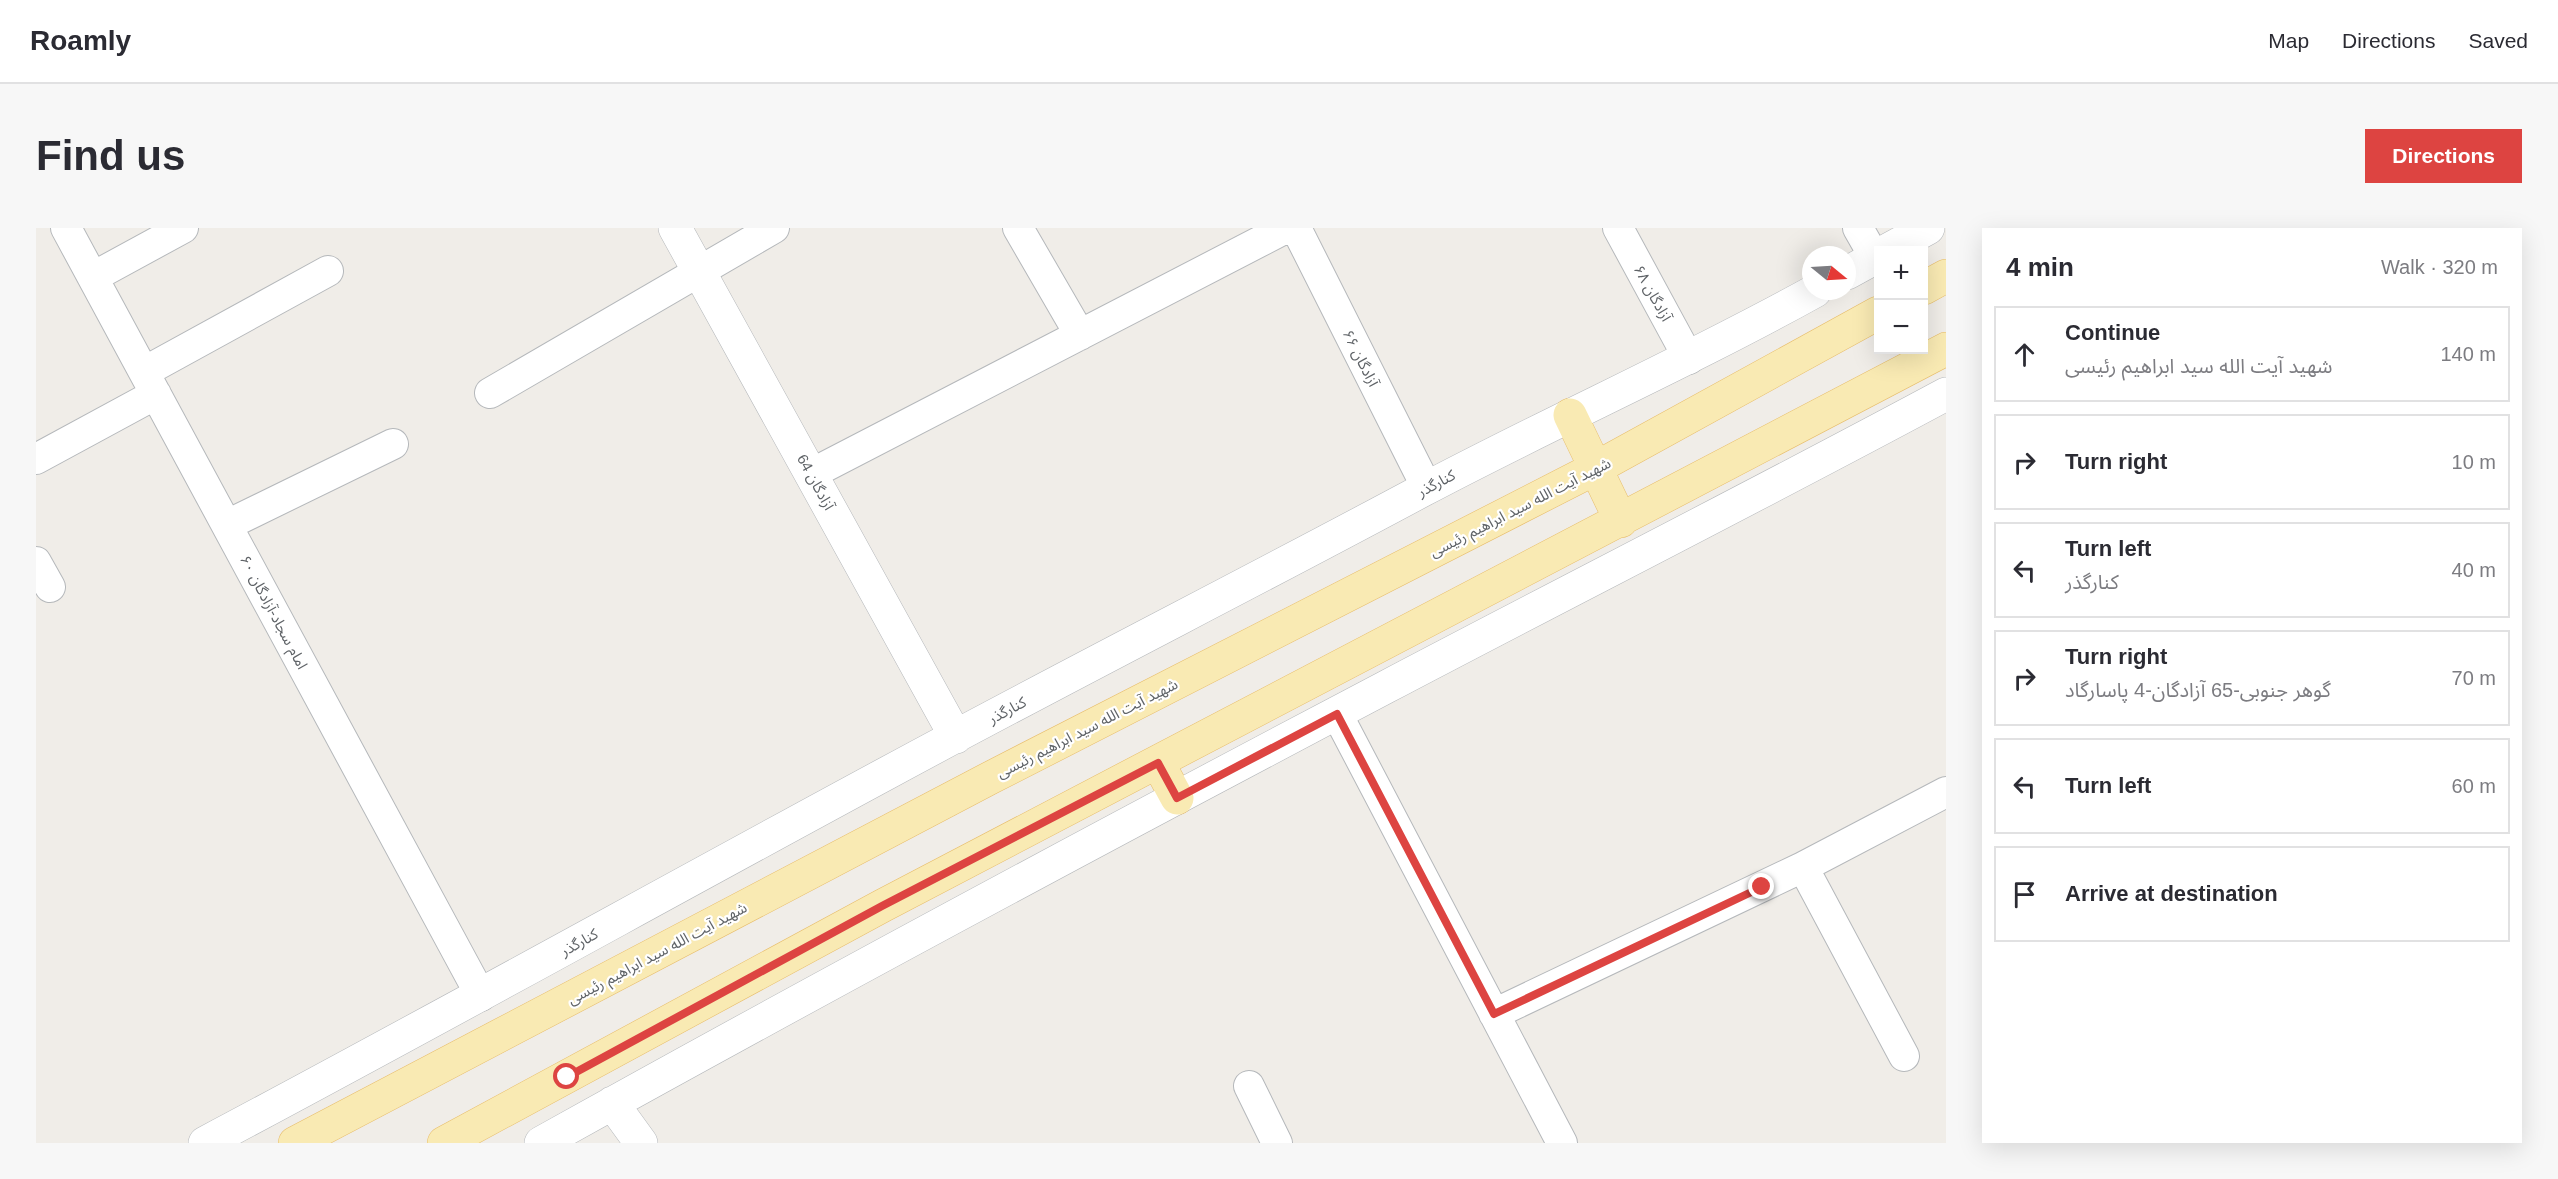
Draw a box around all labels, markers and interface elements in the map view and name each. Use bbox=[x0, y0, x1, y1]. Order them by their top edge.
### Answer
text: Roamly bbox=[30, 25, 131, 56]
text: Map bbox=[2268, 29, 2309, 52]
text: Directions bbox=[2342, 29, 2435, 52]
text: Saved bbox=[2468, 29, 2528, 52]
button: Directions bbox=[2365, 129, 2522, 183]
text: Find us bbox=[36, 132, 185, 179]
north arrow bbox=[1802, 246, 1856, 300]
map controls bbox=[1874, 246, 1928, 354]
button: + bbox=[1874, 246, 1928, 300]
text: 4 min bbox=[2006, 252, 2074, 282]
text: Walk · 320 m bbox=[2381, 256, 2498, 278]
street label: آزادگان ۶۸ bbox=[1630, 262, 1676, 325]
button: − bbox=[1874, 300, 1928, 354]
text: Continue bbox=[2065, 320, 2160, 345]
street label: آزادگان ۶۶ bbox=[1339, 327, 1383, 390]
icon: ahead bbox=[2008, 338, 2041, 371]
text: 140 m bbox=[2440, 343, 2496, 365]
text: شهید آیت الله سید ابراهیم رئیسی bbox=[2065, 355, 2333, 377]
icon: right bbox=[2008, 446, 2041, 479]
text: Turn right bbox=[2065, 449, 2167, 474]
street label: آزادگان 64 bbox=[793, 451, 839, 514]
text: 10 m bbox=[2452, 451, 2496, 473]
street label: شهید آیت الله سید ابراهیم رئیسی bbox=[1427, 454, 1615, 563]
street label: کنارگذر bbox=[1413, 466, 1459, 501]
text: Turn left bbox=[2065, 536, 2151, 561]
street label: امام سجاد-آزادگان ۶۰ bbox=[234, 552, 311, 673]
icon: left bbox=[2008, 554, 2041, 587]
text: 40 m bbox=[2452, 559, 2496, 581]
text: کنارگذر bbox=[2065, 571, 2119, 593]
text: Turn right bbox=[2065, 644, 2167, 669]
icon: right bbox=[2008, 662, 2041, 695]
text: 70 m bbox=[2452, 667, 2496, 689]
street label: شهید آیت الله سید ابراهیم رئیسی bbox=[994, 675, 1182, 784]
text: گوهر جنوبی-65 آزادگان-4 پاسارگاد bbox=[2065, 679, 2331, 701]
street label: کنارگذر bbox=[984, 693, 1030, 728]
icon: left bbox=[2008, 770, 2041, 803]
text: Turn left bbox=[2065, 773, 2151, 798]
text: 60 m bbox=[2452, 775, 2496, 797]
route end bbox=[1748, 873, 1774, 899]
icon: arrive bbox=[2008, 878, 2041, 911]
text: Arrive at destination bbox=[2065, 881, 2278, 906]
street label: شهید آیت الله سید ابراهیم رئیسی bbox=[564, 898, 751, 1010]
street label: کنارگذر bbox=[556, 924, 602, 961]
route start bbox=[553, 1063, 579, 1089]

